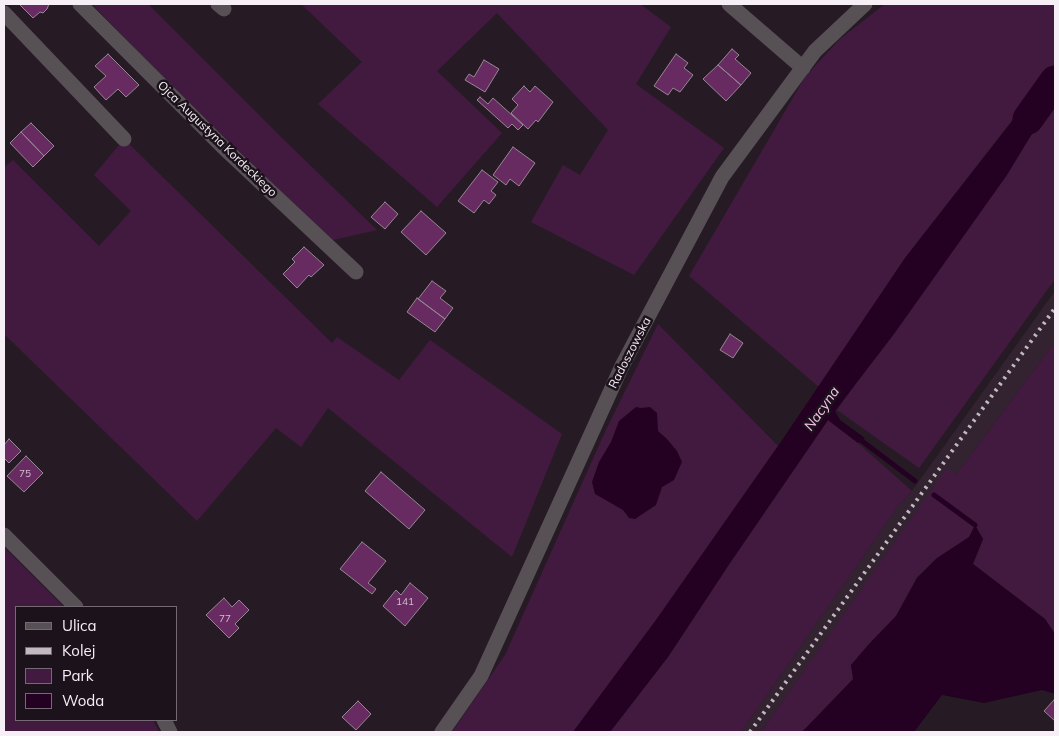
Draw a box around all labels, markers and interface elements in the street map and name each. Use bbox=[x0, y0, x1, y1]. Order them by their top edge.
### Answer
street label: Ojca Augustyna Kordeckiego bbox=[154, 78, 280, 200]
street label: Radoszowska bbox=[606, 315, 654, 391]
water label: Nacyna bbox=[801, 384, 843, 434]
house number: 75 bbox=[19, 468, 31, 480]
house number: 141 bbox=[396, 596, 414, 608]
legend bbox=[15, 606, 178, 721]
house number: 77 bbox=[219, 613, 231, 625]
text: Ulica bbox=[62, 616, 96, 635]
text: Kolej bbox=[62, 641, 95, 660]
text: Park bbox=[62, 666, 94, 685]
text: Woda bbox=[62, 691, 104, 710]

